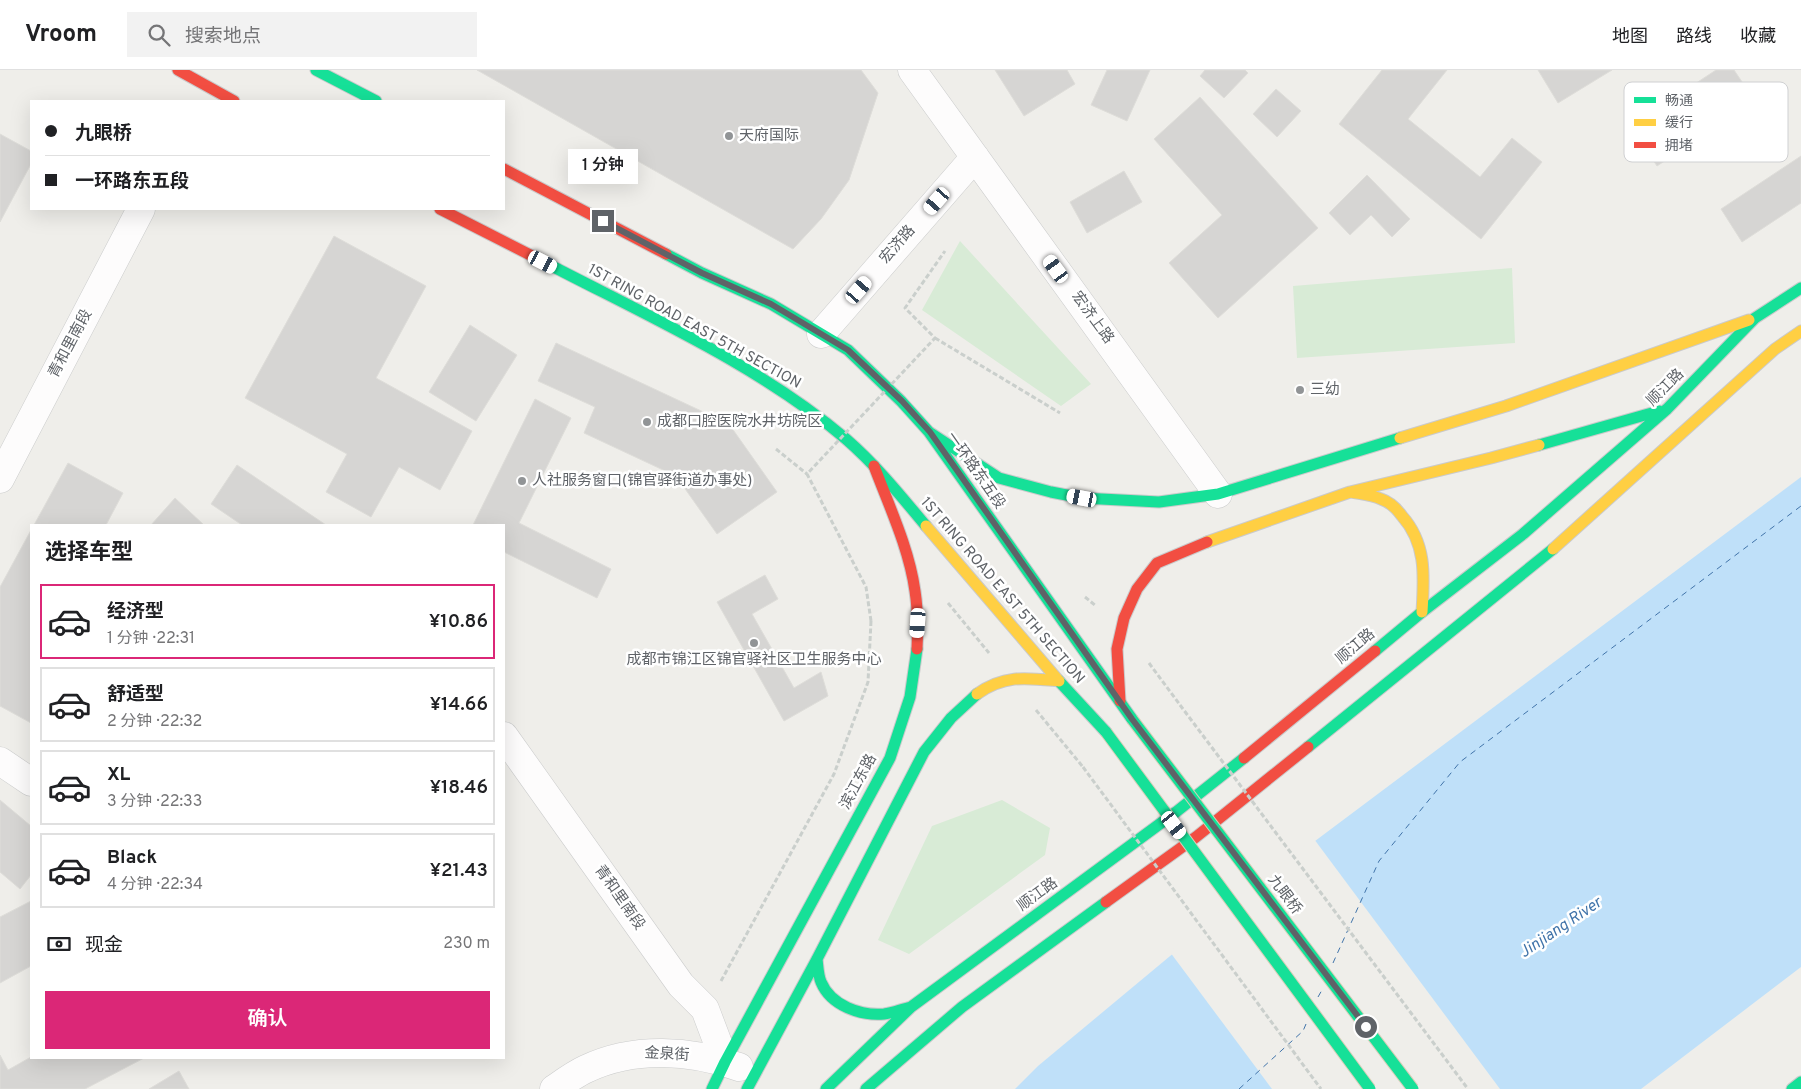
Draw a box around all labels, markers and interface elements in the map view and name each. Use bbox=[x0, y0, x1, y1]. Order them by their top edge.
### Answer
search box bbox=[127, 12, 477, 57]
text: Vroom bbox=[25, 20, 97, 50]
icon: search bbox=[145, 21, 173, 49]
text: 搜索地点 bbox=[185, 25, 261, 49]
text: 地图 bbox=[1612, 26, 1648, 49]
text: 路线 bbox=[1676, 26, 1712, 49]
text: 收藏 bbox=[1740, 26, 1776, 49]
legend bbox=[1624, 82, 1788, 162]
text: 畅通 bbox=[1665, 93, 1693, 110]
text: 缓行 bbox=[1665, 115, 1693, 132]
text: 九眼桥 bbox=[75, 122, 132, 146]
place label: 天府国际 bbox=[739, 127, 799, 146]
marker: 天府国际 bbox=[723, 130, 735, 142]
text: 拥堵 bbox=[1665, 138, 1693, 155]
callout: 1 分钟 bbox=[568, 148, 638, 184]
text: 1 分钟 bbox=[582, 156, 624, 176]
text: 一环路东五段 bbox=[75, 170, 189, 194]
car bbox=[921, 185, 952, 217]
route end bbox=[592, 210, 614, 232]
street label: 宏济路 bbox=[876, 222, 920, 268]
car bbox=[526, 249, 559, 275]
car bbox=[1041, 252, 1070, 286]
street label: 1ST RING ROAD EAST 5TH SECTION bbox=[584, 260, 804, 394]
car bbox=[843, 274, 874, 306]
street label: 宏济上路 bbox=[1067, 288, 1117, 348]
street label: 青和里南段 bbox=[45, 306, 97, 382]
street label: 顺江路 bbox=[1643, 365, 1689, 411]
place label: 三幼 bbox=[1310, 381, 1340, 400]
marker: 三幼 bbox=[1294, 384, 1306, 396]
place label: 成都口腔医院水井坊院区 bbox=[657, 412, 822, 432]
marker: 成都口腔医院水井坊院区 bbox=[641, 416, 653, 428]
street label: 一环路东五段 bbox=[941, 429, 1009, 513]
place label: 人社服务窗口(锦官驿街道办事处) bbox=[532, 472, 752, 491]
marker: 人社服务窗口(锦官驿街道办事处) bbox=[516, 475, 528, 487]
car bbox=[1065, 488, 1098, 508]
street label: 1ST RING ROAD EAST 5TH SECTION bbox=[916, 494, 1088, 688]
text: 选择车型 bbox=[45, 540, 133, 567]
icon: car bbox=[47, 599, 92, 644]
text: 经济型 bbox=[107, 600, 164, 624]
car bbox=[909, 608, 926, 638]
text: ¥10.86 bbox=[429, 610, 488, 634]
street label: 顺江路 bbox=[1333, 625, 1379, 669]
text: 1 分钟 · 22:31 bbox=[107, 629, 195, 649]
marker: 成都市锦江区锦官驿社区卫生服务中心 bbox=[748, 637, 760, 649]
place label: 成都市锦江区锦官驿社区卫生服务中心 bbox=[626, 651, 882, 670]
icon: car bbox=[47, 682, 92, 727]
text: 舒适型 bbox=[107, 683, 164, 707]
text: ¥14.66 bbox=[430, 693, 488, 717]
text: 2 分钟 · 22:32 bbox=[107, 712, 202, 732]
street label: 滨江东路 bbox=[837, 751, 881, 813]
text: XL bbox=[107, 763, 130, 787]
icon: car bbox=[47, 765, 92, 810]
text: ¥18.46 bbox=[430, 776, 488, 800]
text: 3 分钟 · 22:33 bbox=[107, 792, 202, 812]
car bbox=[1158, 809, 1189, 841]
text: Black bbox=[107, 846, 157, 870]
icon: car bbox=[47, 848, 92, 893]
text: ¥21.43 bbox=[430, 859, 488, 883]
street label: 青和里南段 bbox=[590, 862, 648, 934]
street label: 九眼桥 bbox=[1263, 871, 1305, 919]
street label: 顺江路 bbox=[1014, 874, 1062, 916]
text: 4 分钟 · 22:34 bbox=[107, 875, 203, 895]
water label: Jinjiang River bbox=[1516, 892, 1608, 963]
icon: cash bbox=[45, 930, 73, 958]
text: 现金 bbox=[85, 934, 123, 958]
text: 230 m bbox=[443, 934, 490, 954]
button: 确认 bbox=[45, 991, 490, 1049]
route start bbox=[1355, 1016, 1377, 1038]
street label: 金泉街 bbox=[644, 1044, 690, 1066]

